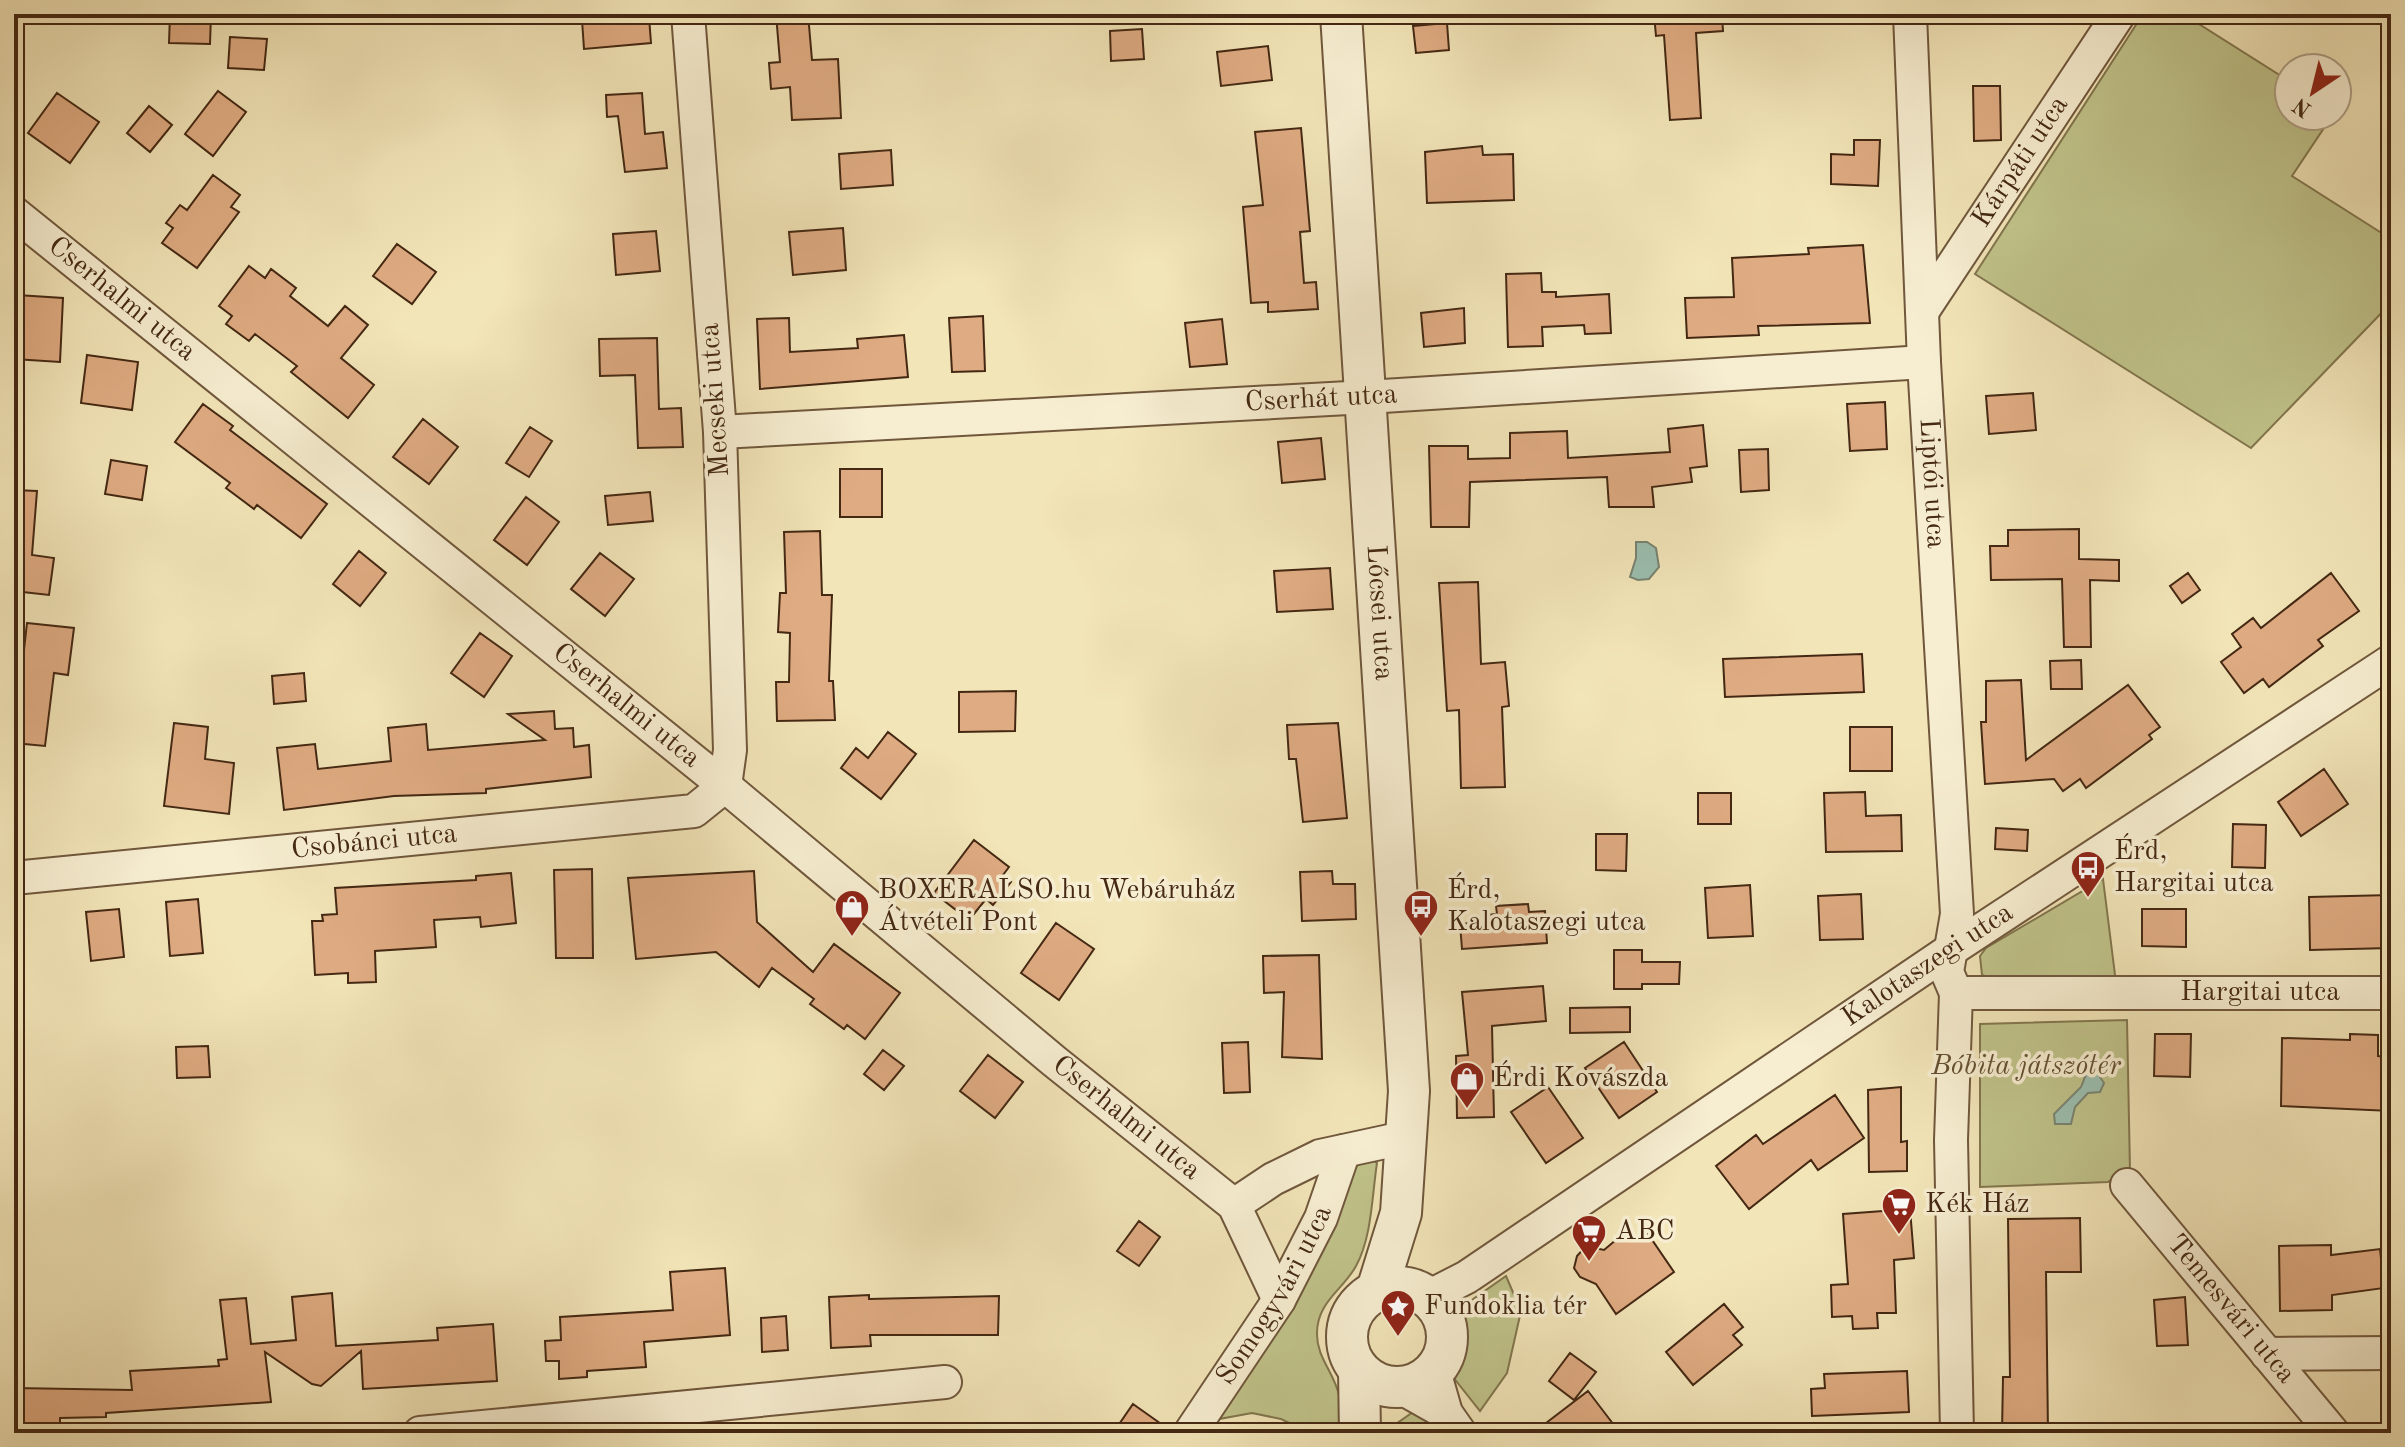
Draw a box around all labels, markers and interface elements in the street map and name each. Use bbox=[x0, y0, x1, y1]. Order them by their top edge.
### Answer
north arrow bbox=[2273, 52, 2353, 132]
street label: Kárpáti utca bbox=[1968, 91, 2074, 233]
text: N bbox=[2289, 93, 2316, 121]
street label: Cserhalmi utca bbox=[42, 232, 201, 367]
street label: Mecseki utca bbox=[697, 322, 735, 478]
street label: Cserhát utca bbox=[1244, 381, 1398, 418]
street label: Liptói utca bbox=[1913, 417, 1949, 550]
street label: Lőcsei utca bbox=[1361, 544, 1397, 682]
street label: Cserhalmi utca bbox=[547, 639, 705, 774]
street label: Csobánci utca bbox=[290, 820, 459, 865]
place label: Érd, Hargitai utca bbox=[2114, 833, 2274, 898]
bus stop icon: Érd, Hargitai utca bbox=[2069, 849, 2107, 899]
place label: Érd, Kalotaszegi utca bbox=[1447, 872, 1646, 937]
place label: BOXERALSO.hu Webáruház Átvételi Pont bbox=[878, 877, 1235, 937]
shop icon: BOXERALSO.hu Webáruház Átvételi Pont bbox=[833, 888, 871, 938]
bus stop icon: Érd, Kalotaszegi utca bbox=[1402, 888, 1440, 938]
street label: Kalotaszegi utca bbox=[1837, 899, 2018, 1033]
street label: Hargitai utca bbox=[2180, 979, 2340, 1007]
street label: Cserhalmi utca bbox=[1047, 1051, 1205, 1186]
park label: Bóbita játszótér bbox=[1930, 1053, 2122, 1081]
shop icon: Érdi Kovászda bbox=[1448, 1060, 1486, 1110]
place label: Érdi Kovászda bbox=[1493, 1060, 1669, 1093]
supermarket icon: Kék Ház bbox=[1880, 1186, 1918, 1236]
place label: Kék Ház bbox=[1925, 1191, 2030, 1219]
street label: Somogyvári utca bbox=[1212, 1203, 1338, 1390]
supermarket icon: ABC bbox=[1570, 1213, 1608, 1263]
place label: ABC bbox=[1615, 1218, 1674, 1246]
street label: Temesvári utca bbox=[2161, 1230, 2300, 1389]
place icon: Fundoklia tér bbox=[1379, 1288, 1417, 1338]
place label: Fundoklia tér bbox=[1424, 1293, 1587, 1321]

